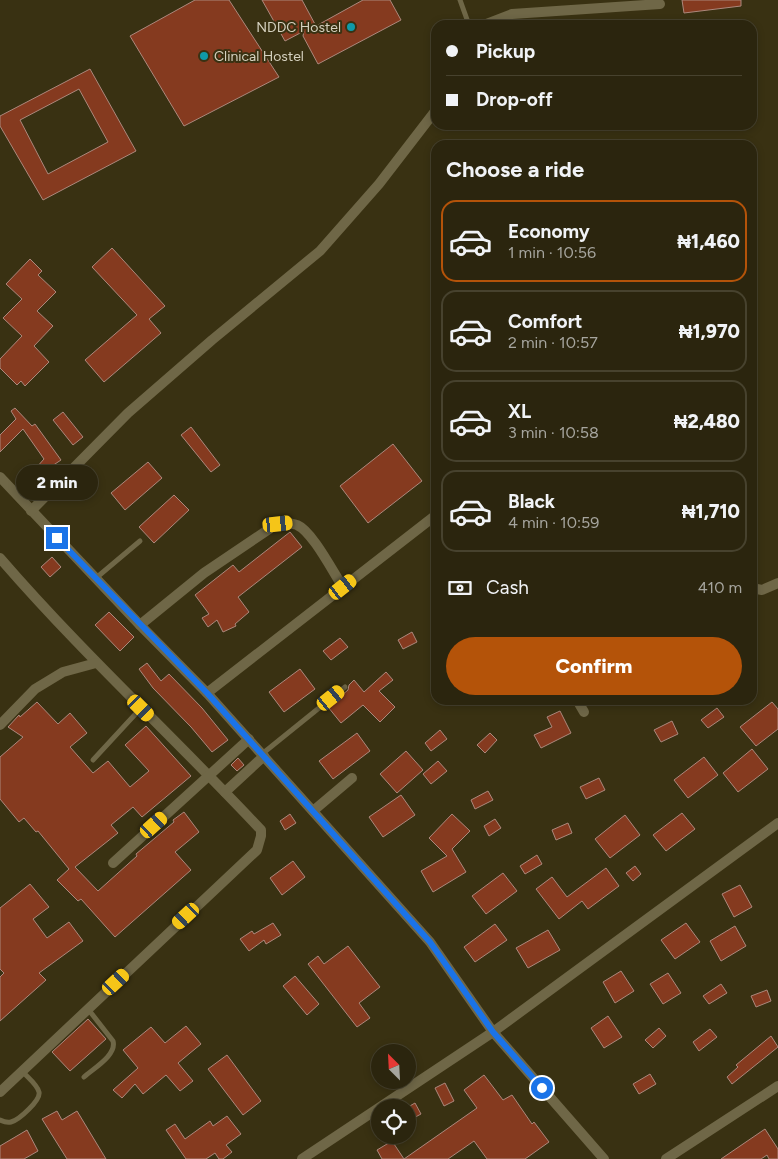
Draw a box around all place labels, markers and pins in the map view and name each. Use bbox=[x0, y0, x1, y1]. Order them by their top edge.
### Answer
place label: NDDC Hostel bbox=[256, 19, 341, 36]
marker: NDDC Hostel bbox=[345, 21, 357, 33]
place label: Clinical Hostel bbox=[214, 48, 304, 65]
marker: Clinical Hostel bbox=[198, 50, 210, 62]

